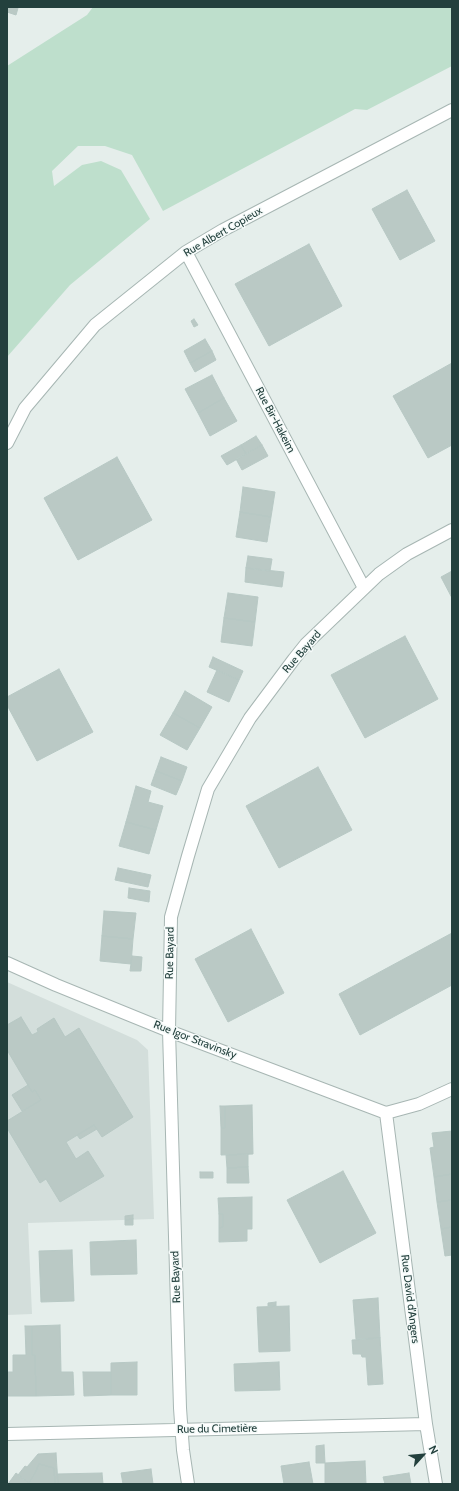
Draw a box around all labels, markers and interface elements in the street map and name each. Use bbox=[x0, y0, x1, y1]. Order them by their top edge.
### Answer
street label: Rue Albert Copieux bbox=[181, 204, 265, 260]
street label: Rue Bir-Hakeim bbox=[252, 385, 298, 455]
street label: Rue Bayard bbox=[280, 628, 324, 676]
street label: Rue Bayard bbox=[163, 927, 177, 979]
street label: Rue Igor Stravinsky bbox=[152, 1018, 238, 1062]
street label: Rue Bayard bbox=[168, 1251, 184, 1303]
street label: Rue David d'Angers bbox=[398, 1254, 422, 1344]
street label: Rue du Cimetière bbox=[177, 1422, 257, 1436]
north arrow bbox=[403, 1435, 443, 1475]
text: N bbox=[426, 1443, 442, 1456]

